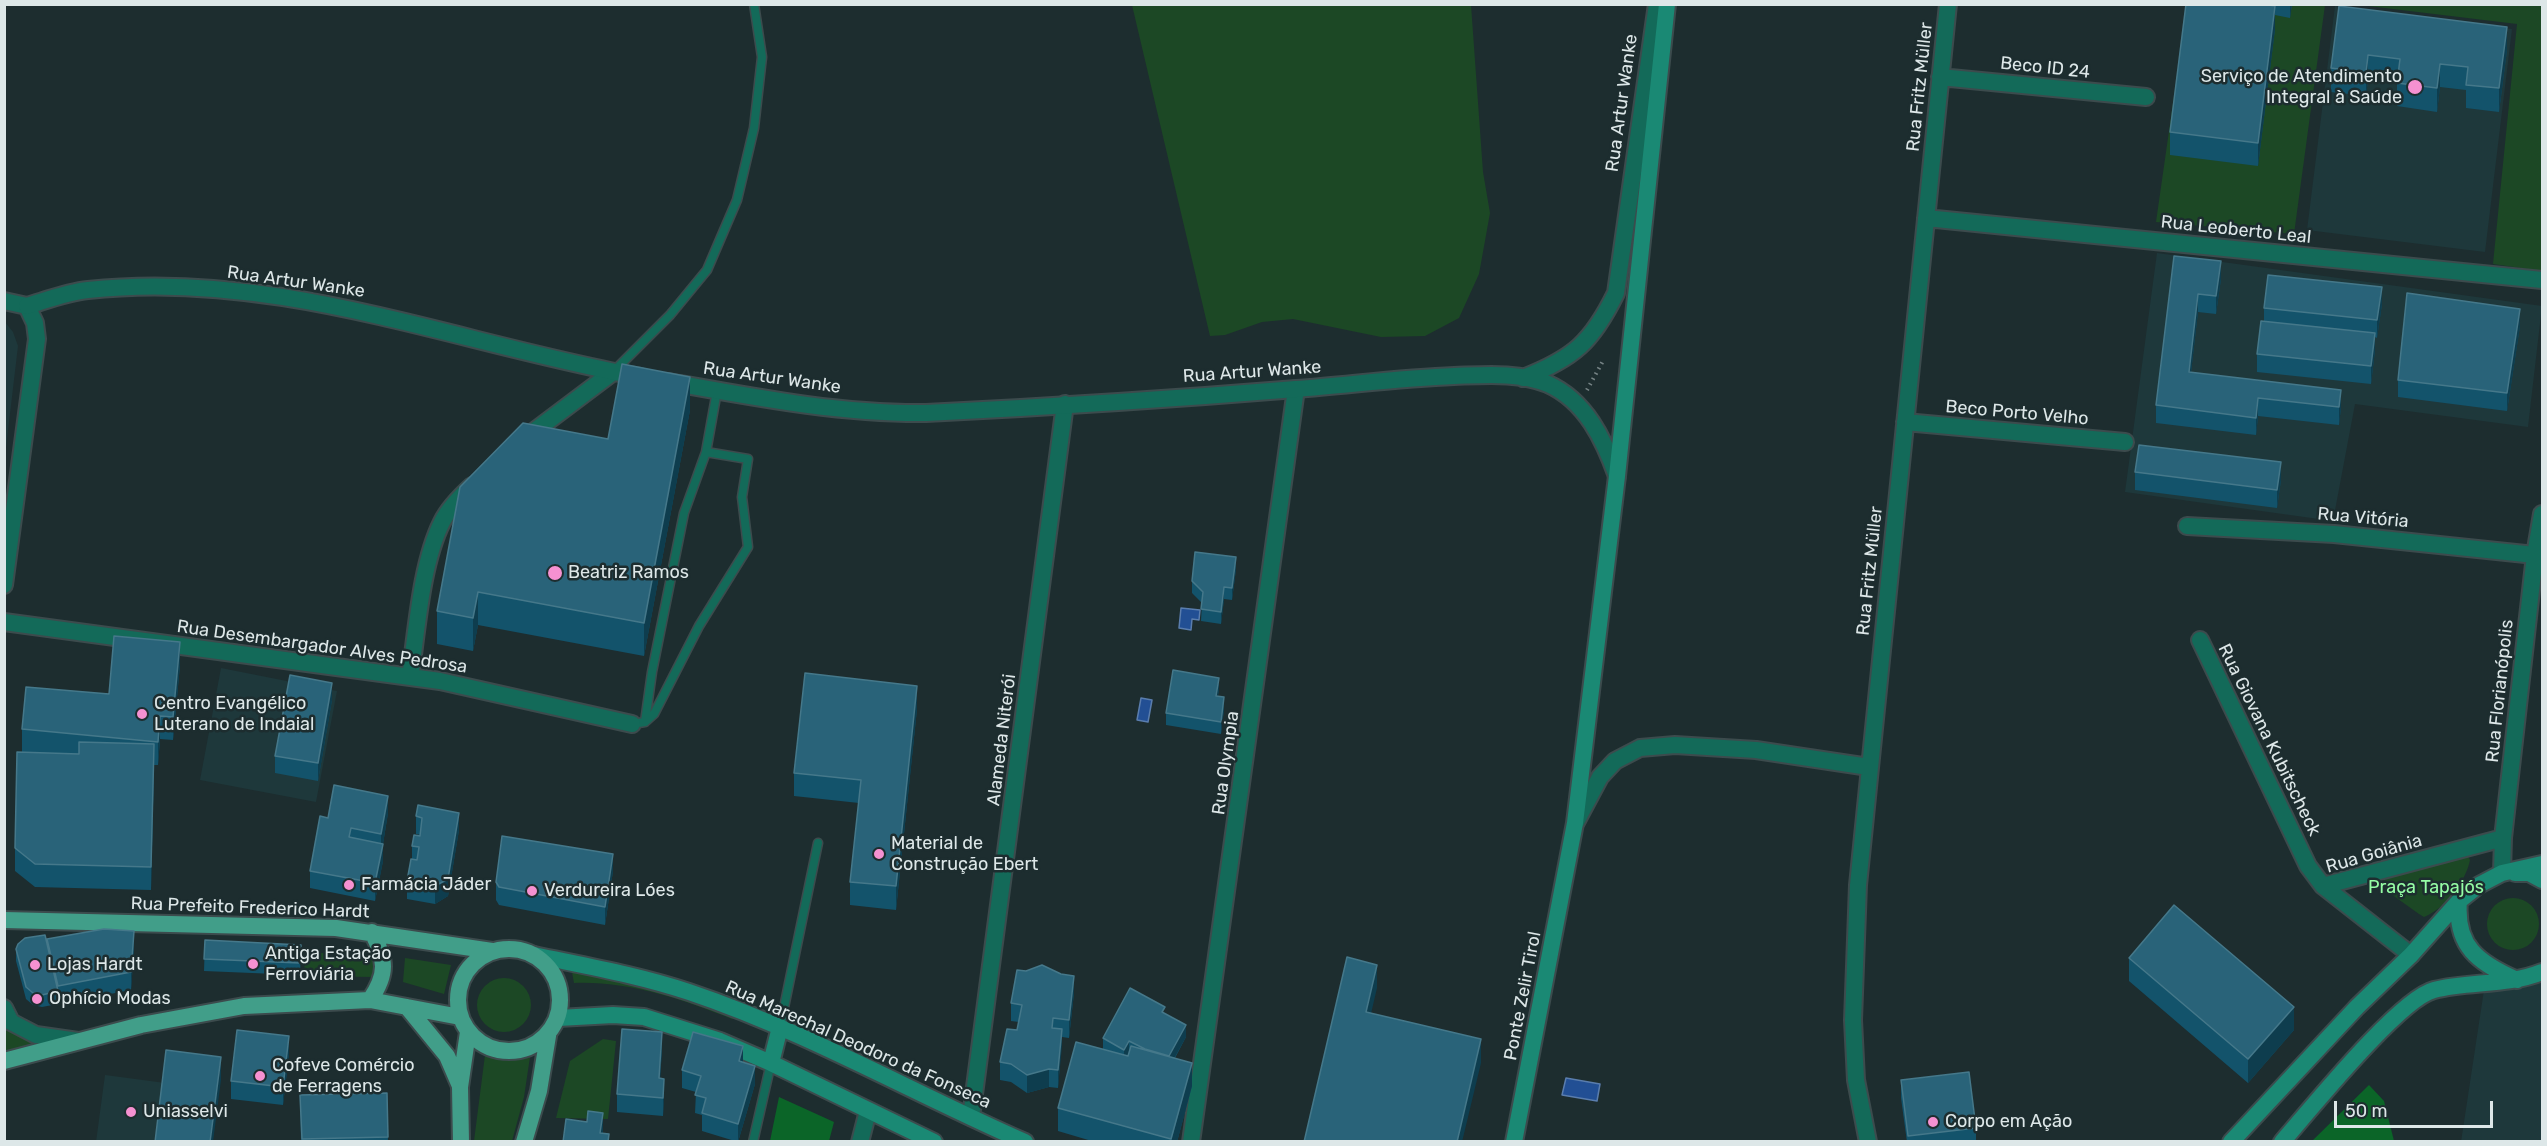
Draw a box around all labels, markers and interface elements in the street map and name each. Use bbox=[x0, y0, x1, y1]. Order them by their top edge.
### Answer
street label: Rua Fritz Müller bbox=[1902, 21, 1938, 153]
street label: Rua Artur Wanke bbox=[1602, 33, 1642, 173]
street label: Beco ID 24 bbox=[1999, 53, 2091, 83]
place label: Serviço de Atendimento Integral à Saúde bbox=[2201, 66, 2402, 109]
marker: Serviço de Atendimento Integral à Saúde bbox=[2406, 78, 2424, 96]
street label: Rua Leoberto Leal bbox=[2160, 211, 2312, 249]
street label: Rua Artur Wanke bbox=[226, 262, 366, 302]
street label: Rua Artur Wanke bbox=[1182, 356, 1322, 388]
street label: Rua Artur Wanke bbox=[702, 358, 842, 398]
street label: Beco Porto Velho bbox=[1944, 396, 2090, 430]
street label: Rua Vitória bbox=[2316, 503, 2410, 533]
street label: Rua Fritz Müller bbox=[1852, 505, 1888, 637]
place label: Beatriz Ramos bbox=[568, 562, 689, 584]
marker: Beatriz Ramos bbox=[546, 564, 564, 582]
street label: Rua Desembargador Alves Pedrosa bbox=[175, 616, 469, 678]
street label: Rua Florianópolis bbox=[2482, 618, 2518, 764]
street label: Rua Giovana Kubitscheck bbox=[2213, 640, 2325, 840]
street label: Alameda Niterói bbox=[983, 673, 1021, 807]
place label: Centro Evangélico Luterano de Indaial bbox=[154, 693, 314, 736]
marker: Centro Evangélico Luterano de Indaial bbox=[135, 707, 149, 721]
street label: Rua Olympia bbox=[1208, 710, 1244, 816]
street label: Rua Goiânia bbox=[2323, 830, 2425, 878]
place label: Material de Construção Ebert bbox=[891, 833, 1038, 876]
marker: Material de Construção Ebert bbox=[872, 847, 886, 861]
place label: Farmácia Jáder bbox=[361, 874, 491, 896]
park label: Praça Tapajós bbox=[2368, 877, 2484, 899]
marker: Farmácia Jáder bbox=[342, 878, 356, 892]
place label: Verdureira Lóes bbox=[544, 880, 675, 902]
marker: Verdureira Lóes bbox=[525, 884, 539, 898]
street label: Rua Prefeito Frederico Hardt bbox=[130, 893, 370, 923]
street label: Ponte Zelir Tirol bbox=[1500, 930, 1546, 1062]
place label: Antiga Estação Ferroviária bbox=[265, 943, 392, 986]
place label: Lojas Hardt bbox=[47, 954, 143, 976]
marker: Antiga Estação Ferroviária bbox=[246, 957, 260, 971]
marker: Lojas Hardt bbox=[28, 958, 42, 972]
street label: Rua Marechal Deodoro da Fonseca bbox=[722, 976, 994, 1114]
place label: Ophício Modas bbox=[49, 988, 171, 1010]
marker: Ophício Modas bbox=[30, 992, 44, 1006]
place label: Cofeve Comércio de Ferragens bbox=[272, 1055, 415, 1098]
marker: Cofeve Comércio de Ferragens bbox=[253, 1069, 267, 1083]
scale bar bbox=[2337, 1089, 2496, 1127]
text: 50 m bbox=[2345, 1100, 2388, 1122]
place label: Uniasselvi bbox=[143, 1101, 228, 1123]
marker: Uniasselvi bbox=[124, 1105, 138, 1119]
place label: Corpo em Ação bbox=[1945, 1111, 2072, 1133]
marker: Corpo em Ação bbox=[1926, 1115, 1940, 1129]

